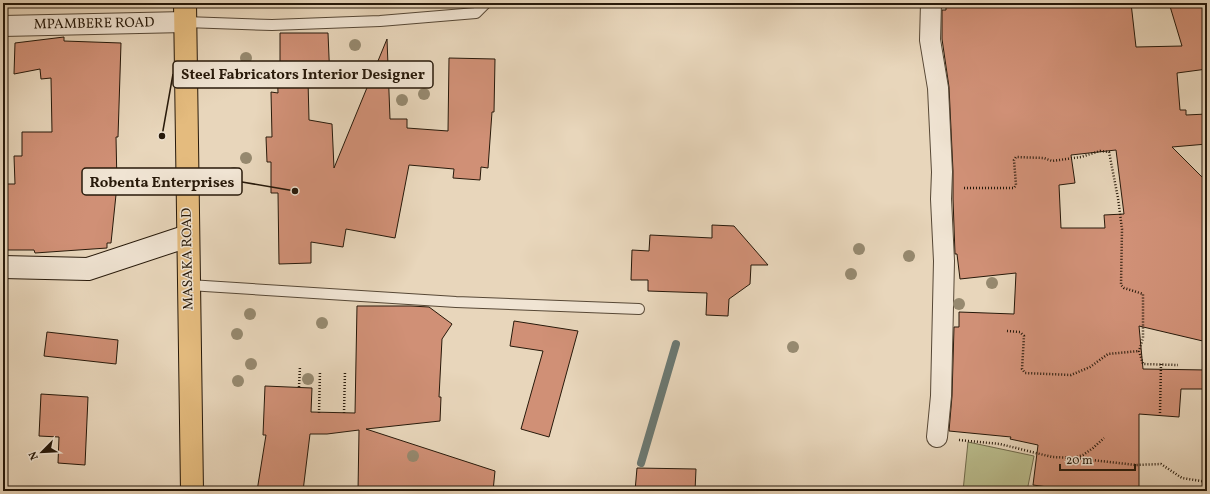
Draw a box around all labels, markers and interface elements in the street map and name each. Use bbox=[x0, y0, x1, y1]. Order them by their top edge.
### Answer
street label: MPAMBERE ROAD bbox=[33, 13, 155, 35]
callout: Steel Fabricators Interior Designer bbox=[173, 61, 433, 88]
text: Steel Fabricators Interior Designer bbox=[181, 65, 425, 86]
callout: Robenta Enterprises bbox=[82, 168, 242, 195]
text: Robenta Enterprises bbox=[90, 173, 234, 194]
street label: MASAKA ROAD bbox=[178, 208, 198, 310]
north arrow bbox=[22, 432, 62, 472]
scale bar bbox=[1060, 446, 1135, 472]
text: N bbox=[26, 449, 43, 462]
text: 20 m bbox=[1066, 453, 1093, 469]

